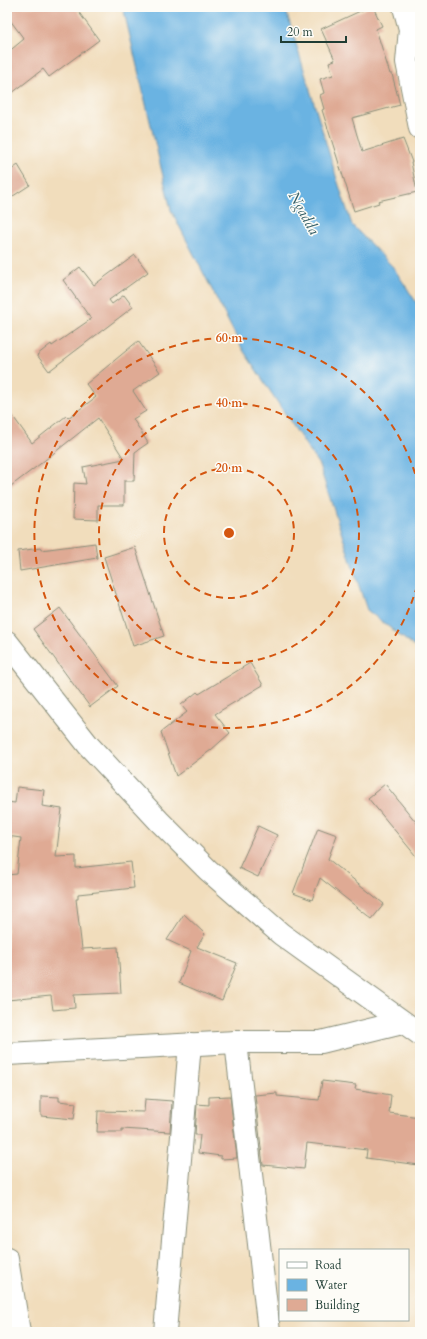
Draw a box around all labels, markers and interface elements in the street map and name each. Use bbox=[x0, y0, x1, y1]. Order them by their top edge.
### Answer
scale bar bbox=[281, 18, 346, 44]
text: 20 m bbox=[287, 24, 314, 40]
water label: Ngadda bbox=[284, 188, 324, 238]
text: 60 m bbox=[216, 330, 243, 346]
text: 40 m bbox=[216, 395, 243, 411]
text: 20 m bbox=[216, 460, 243, 476]
centre of rings bbox=[222, 526, 236, 540]
legend bbox=[279, 1249, 409, 1321]
text: Road bbox=[315, 1257, 342, 1273]
text: Water bbox=[314, 1277, 348, 1293]
text: Building bbox=[315, 1297, 360, 1313]

